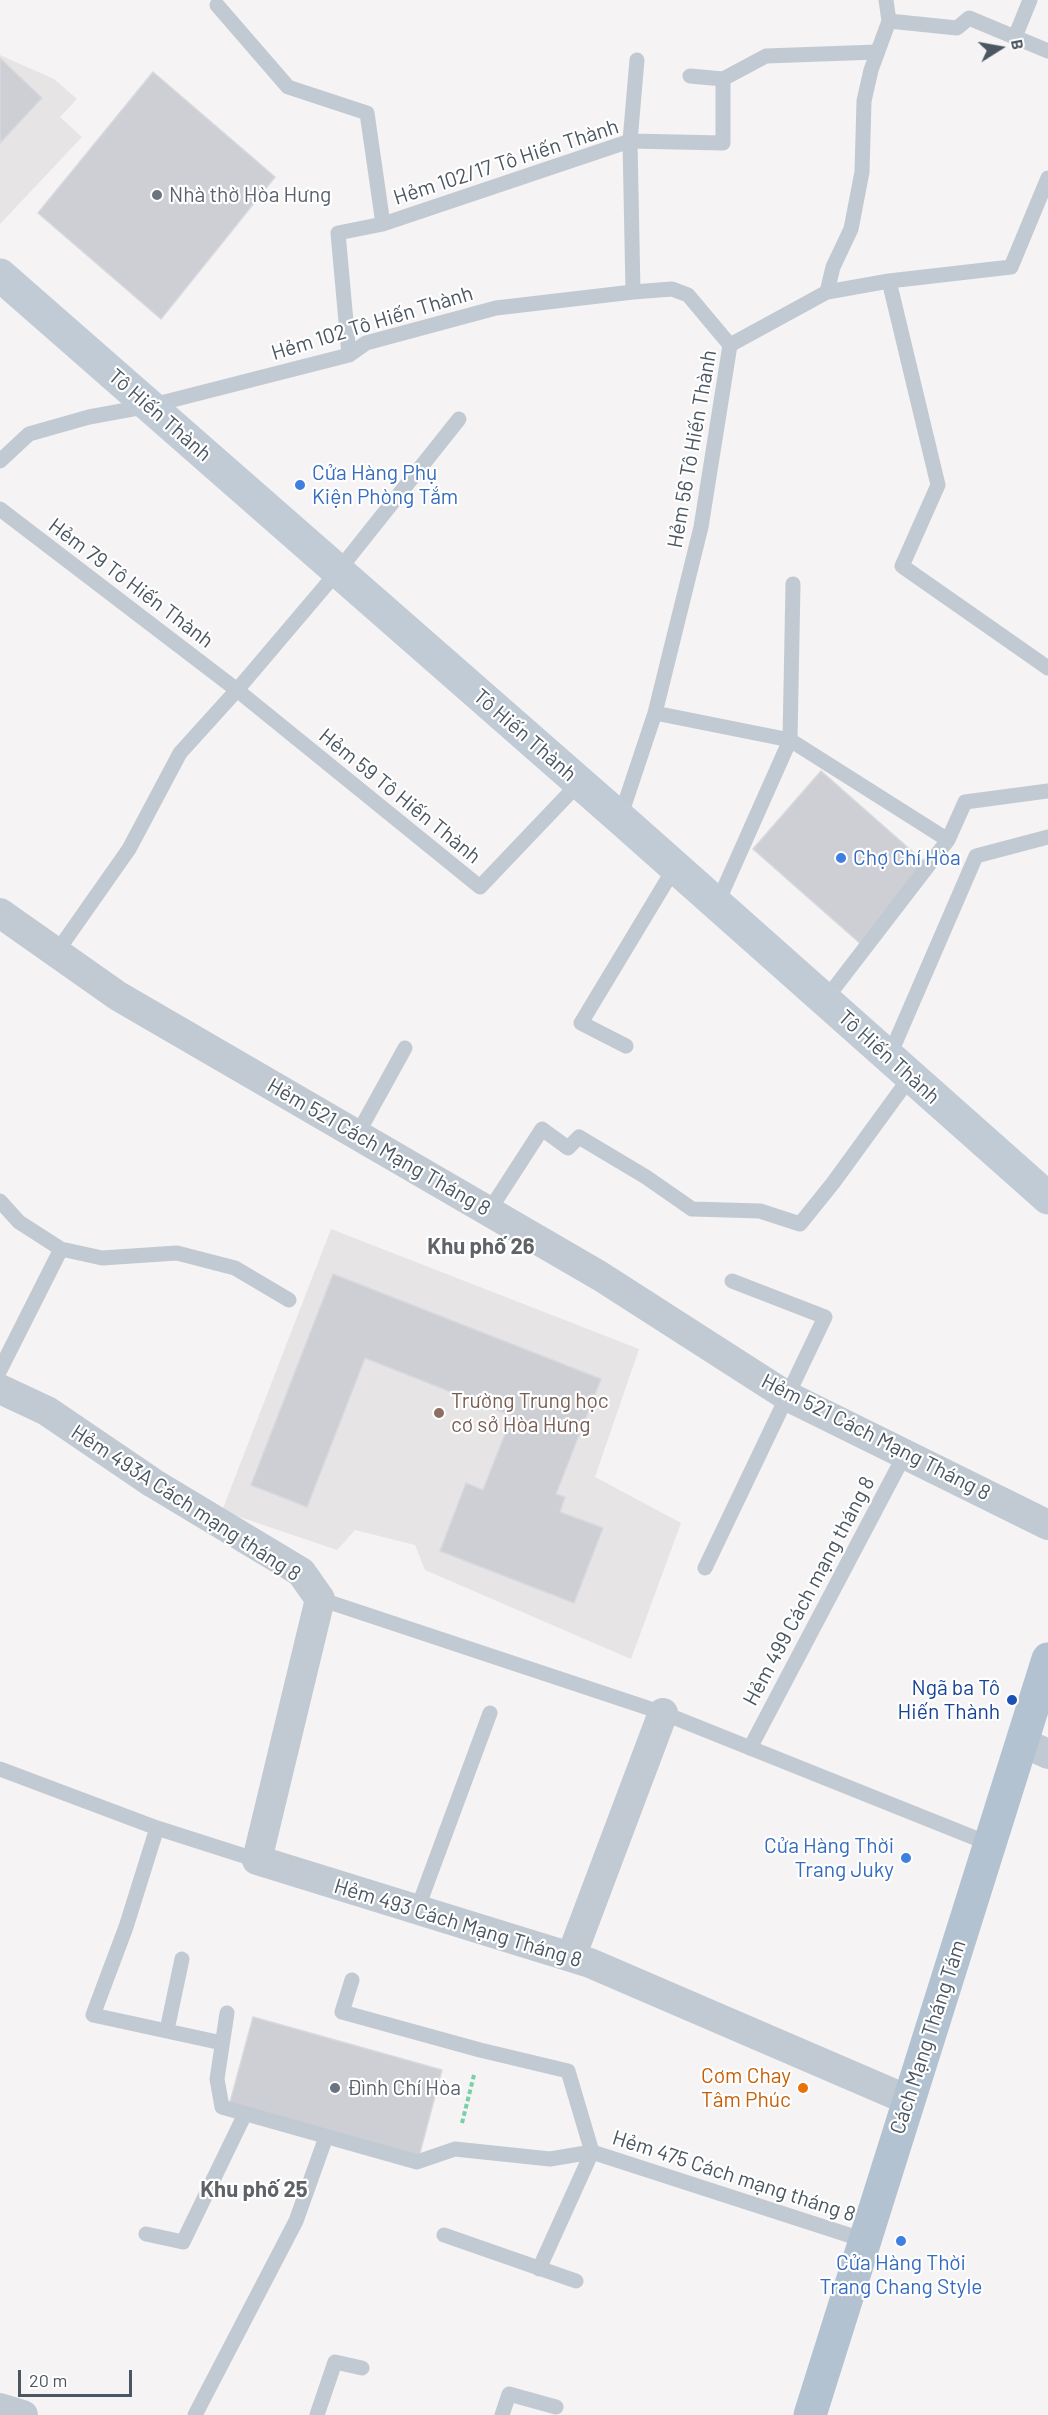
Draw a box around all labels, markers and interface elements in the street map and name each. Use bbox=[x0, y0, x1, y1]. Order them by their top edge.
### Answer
north arrow bbox=[970, 18, 1030, 78]
text: B bbox=[1008, 38, 1028, 51]
street label: Hẻm 102/17 Tô Hiến Thành bbox=[390, 114, 622, 210]
place label: Nhà thờ Hòa Hưng bbox=[169, 182, 331, 208]
marker: Nhà thờ Hòa Hưng bbox=[150, 188, 164, 202]
street label: Hẻm 102 Tô Hiến Thành bbox=[268, 280, 476, 366]
street label: Hẻm 56 Tô Hiến Thành bbox=[662, 348, 722, 550]
street label: Tô Hiến Thành bbox=[103, 363, 217, 467]
place label: Cửa Hàng Phụ Kiện Phòng Tắm bbox=[312, 460, 458, 510]
marker: Cửa Hàng Phụ Kiện Phòng Tắm bbox=[293, 478, 307, 492]
street label: Hẻm 79 Tô Hiến Thành bbox=[44, 513, 218, 653]
street label: Tô Hiến Thành bbox=[468, 683, 582, 787]
street label: Hẻm 59 Tô Hiến Thành bbox=[314, 723, 486, 869]
place label: Chợ Chí Hòa bbox=[853, 845, 961, 871]
marker: Chợ Chí Hòa bbox=[834, 851, 848, 865]
street label: Tô Hiến Thành bbox=[833, 1005, 945, 1109]
street label: Hẻm 521 Cách Mạng Tháng 8 bbox=[263, 1073, 495, 1221]
district label: Khu phố 26 bbox=[427, 1234, 535, 1260]
street label: Hẻm 521 Cách Mạng Tháng 8 bbox=[757, 1368, 995, 1506]
place label: Trường Trung học cơ sở Hòa Hưng bbox=[451, 1388, 609, 1438]
marker: Trường Trung học cơ sở Hòa Hưng bbox=[432, 1406, 446, 1420]
street label: Hẻm 493A Cách mạng tháng 8 bbox=[67, 1419, 305, 1587]
street label: Hẻm 499 Cách mạng tháng 8 bbox=[738, 1472, 880, 1710]
place label: Ngã ba Tô Hiến Thành bbox=[898, 1675, 1000, 1725]
marker: Ngã ba Tô Hiến Thành bbox=[1005, 1693, 1019, 1707]
place label: Cửa Hàng Thời Trang Juky bbox=[764, 1833, 894, 1883]
marker: Cửa Hàng Thời Trang Juky bbox=[899, 1851, 913, 1865]
street label: Hẻm 493 Cách Mạng Tháng 8 bbox=[331, 1873, 585, 1973]
street label: Cách Mạng Tháng Tám bbox=[885, 1937, 971, 2137]
place label: Cơm Chay Tâm Phúc bbox=[701, 2063, 791, 2113]
place label: Đình Chí Hòa bbox=[347, 2075, 461, 2101]
marker: Đình Chí Hòa bbox=[328, 2081, 342, 2095]
marker: Cơm Chay Tâm Phúc bbox=[796, 2081, 810, 2095]
street label: Hẻm 475 Cách mạng tháng 8 bbox=[609, 2125, 859, 2227]
district label: Khu phố 25 bbox=[200, 2177, 308, 2203]
marker: Cửa Hàng Thời Trang Chang Style bbox=[894, 2234, 908, 2248]
place label: Cửa Hàng Thời Trang Chang Style bbox=[819, 2250, 983, 2300]
scale bar bbox=[21, 2358, 135, 2396]
text: 20 m bbox=[29, 2369, 67, 2391]

